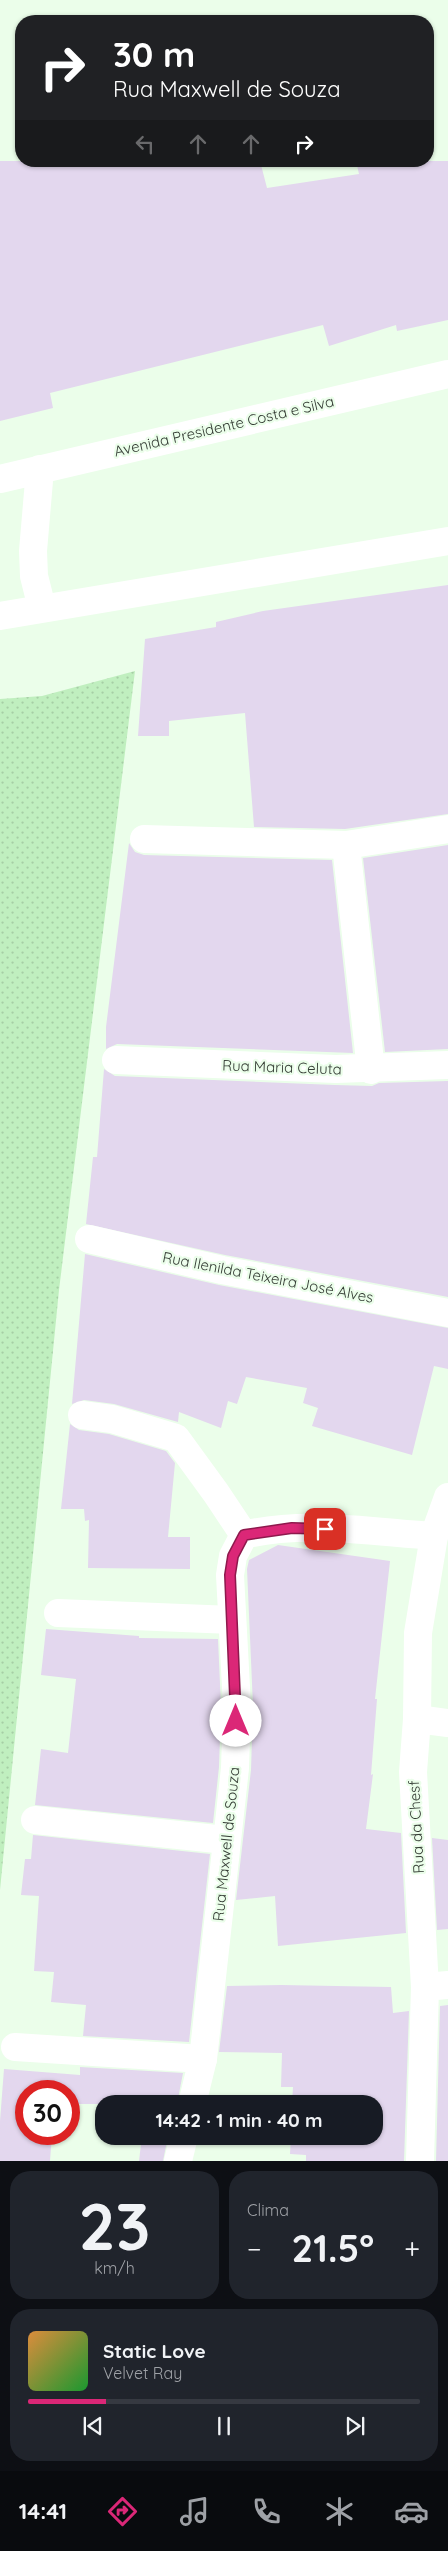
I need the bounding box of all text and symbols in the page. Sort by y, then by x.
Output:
text: 30 m [113,32,195,76]
icon: right [30,35,95,100]
text: Rua Maxwell de Souza [113,75,340,103]
icon: left [131,130,159,158]
icon: ahead [184,130,212,158]
icon: ahead [237,130,265,158]
icon: right [290,130,318,158]
street label: Avenida Presidente Costa e Silva [112,391,336,461]
street label: Rua Maria Celuta [222,1055,342,1079]
street label: Rua Ilenilda Teixeira José Alves [161,1247,375,1307]
pin [304,1508,346,1550]
icon: arrive [311,1515,339,1543]
position arrow [209,1694,261,1746]
street label: Rua Maxwell de Souza [208,1766,244,1922]
street label: Rua da Chesf [404,1779,428,1874]
speed limit sign: 30 [15,2080,80,2145]
text: 14:42 · 1 min · 40 m [155,2108,323,2132]
text: 23 [79,2185,150,2266]
text: Clima [247,2200,289,2220]
text: 21.5° [292,2224,374,2272]
text: − [247,2231,262,2266]
text: + [404,2231,420,2266]
text: km/h [94,2258,135,2278]
text: Static Love [103,2339,206,2363]
text: Velvet Ray [103,2363,182,2383]
icon: previous [79,2412,107,2440]
icon: pause [210,2412,238,2440]
icon: next [341,2412,369,2440]
icon: directions [105,2494,140,2529]
icon: music [177,2494,212,2529]
icon: phone [249,2494,284,2529]
icon: climate [322,2494,357,2529]
icon: car [394,2494,429,2529]
text: 14:41 [19,2497,67,2525]

